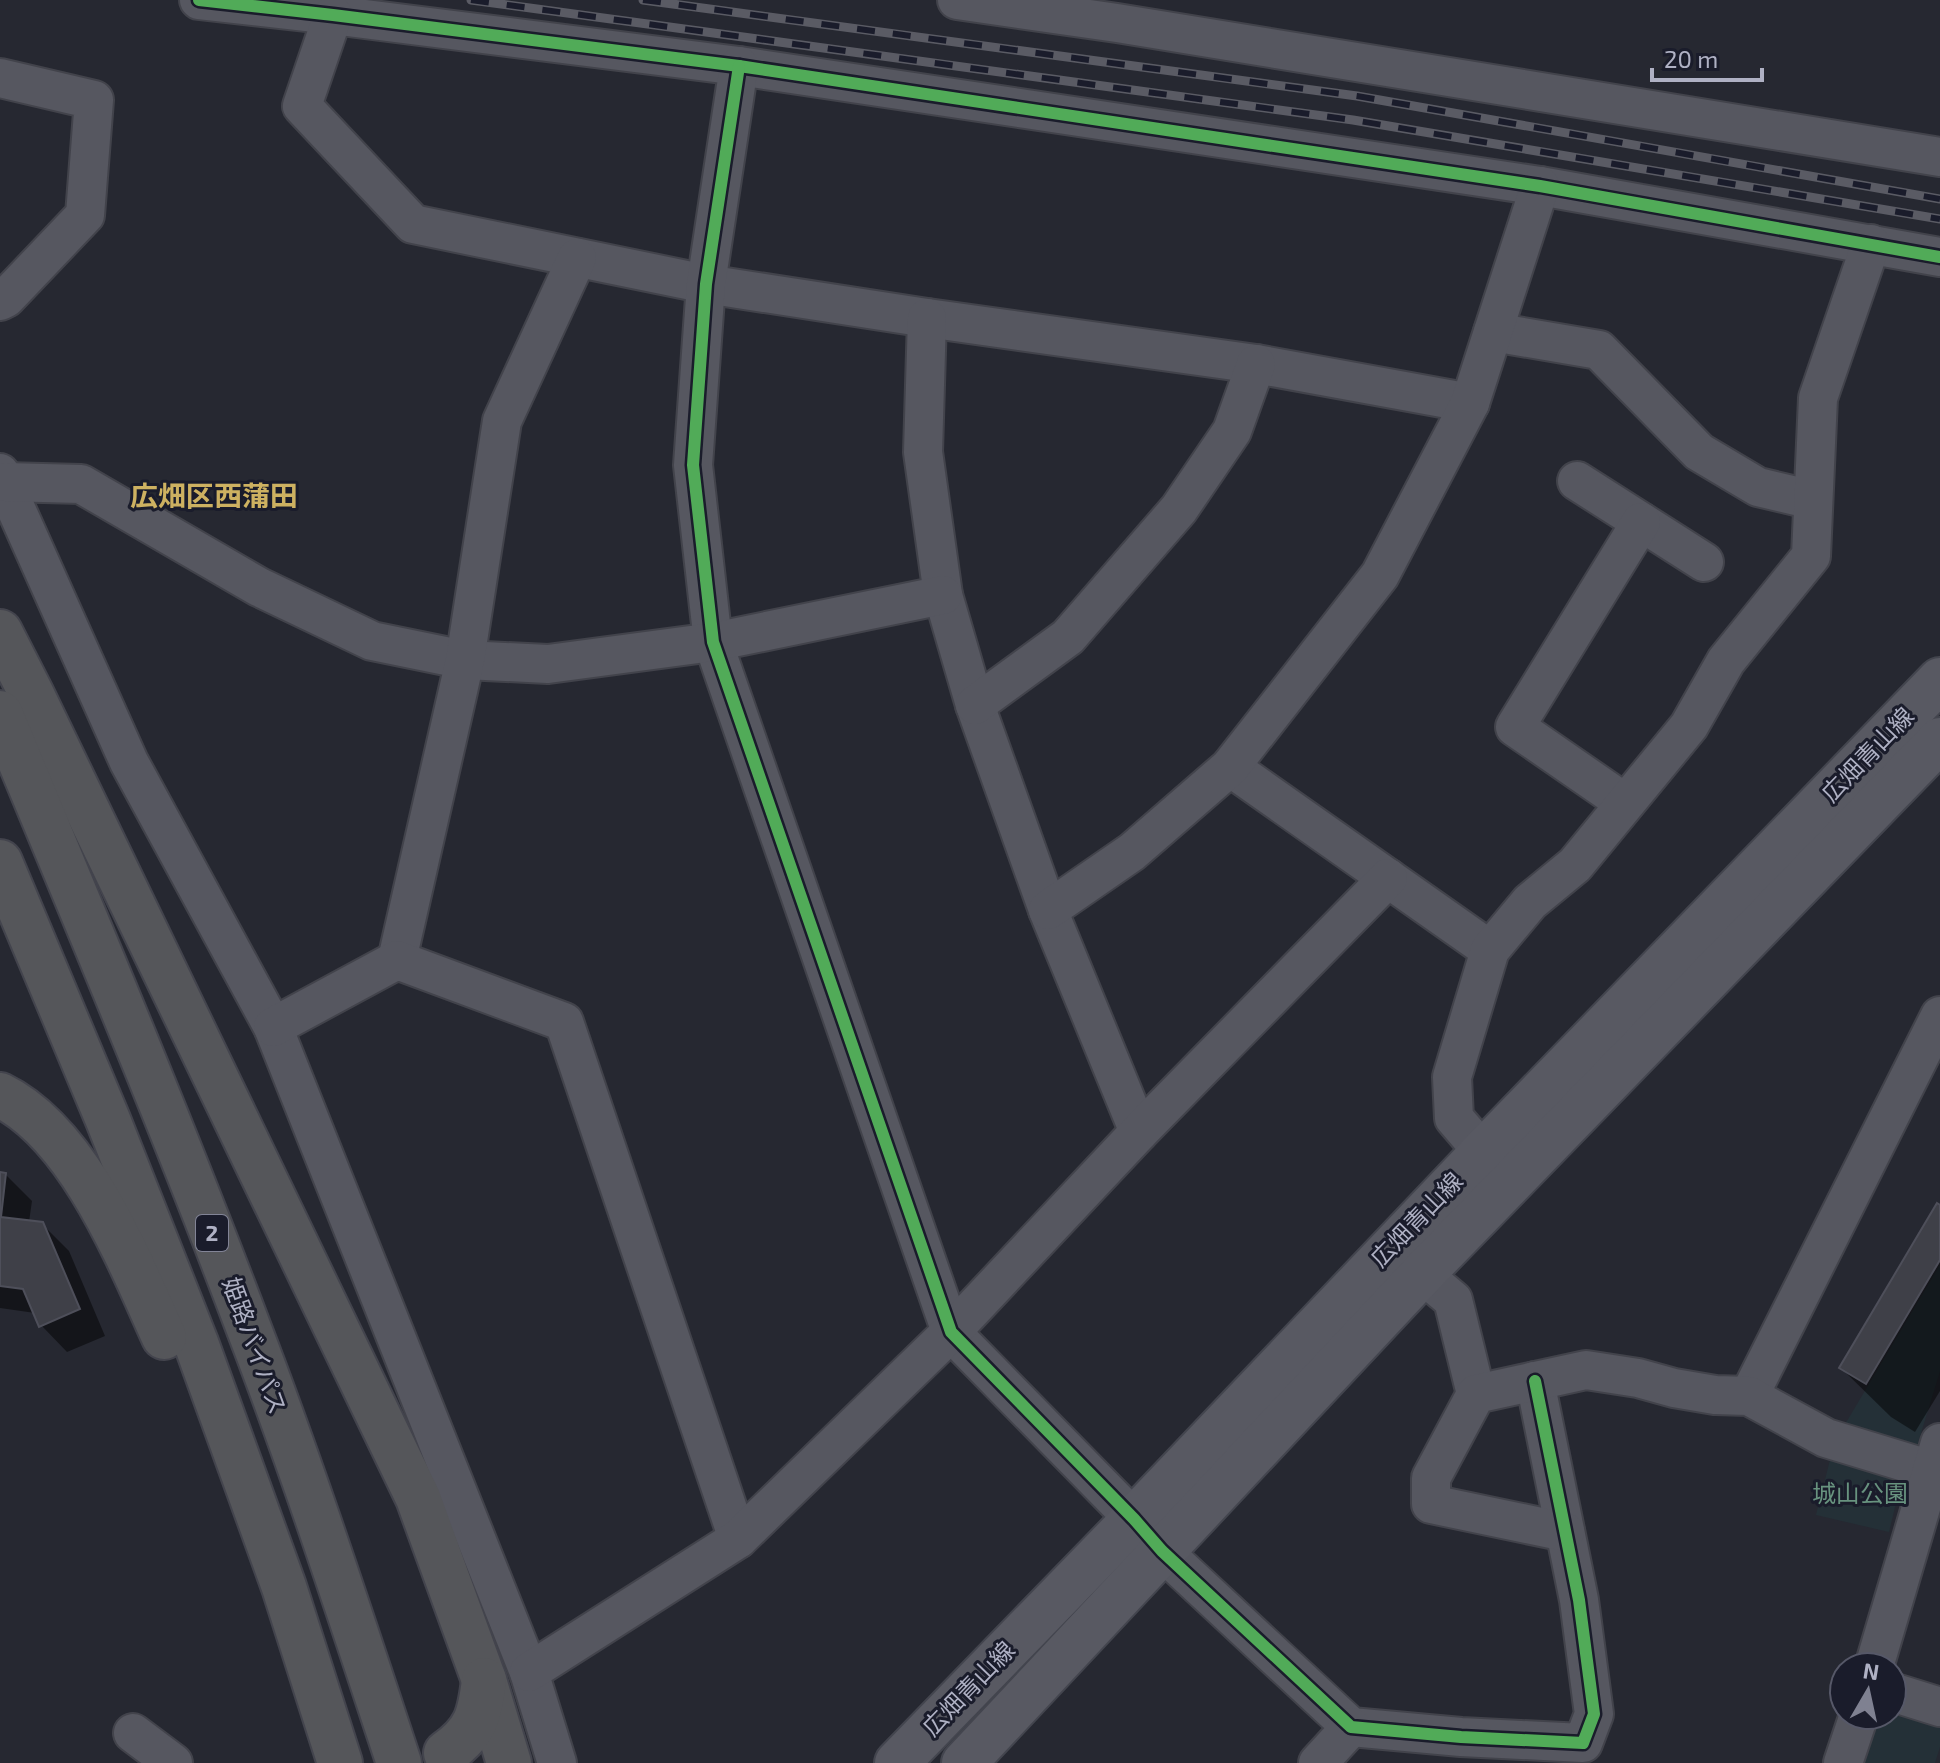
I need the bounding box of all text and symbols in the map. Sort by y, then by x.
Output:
scale bar [1652,32,1762,82]
text: 20 m [1664,44,1718,73]
district label: 広畑区西蒲田 [130,478,298,512]
street label: 広畑青山線 [1815,701,1919,807]
street label: 広畑青山線 [1364,1166,1468,1272]
road number: 2 [196,1215,228,1251]
street label: 姫路バイパス [217,1273,294,1418]
park label: 城山公園 [1812,1478,1908,1507]
street label: 広畑青山線 [916,1635,1020,1741]
north arrow [1828,1651,1908,1731]
text: N [1861,1656,1881,1684]

